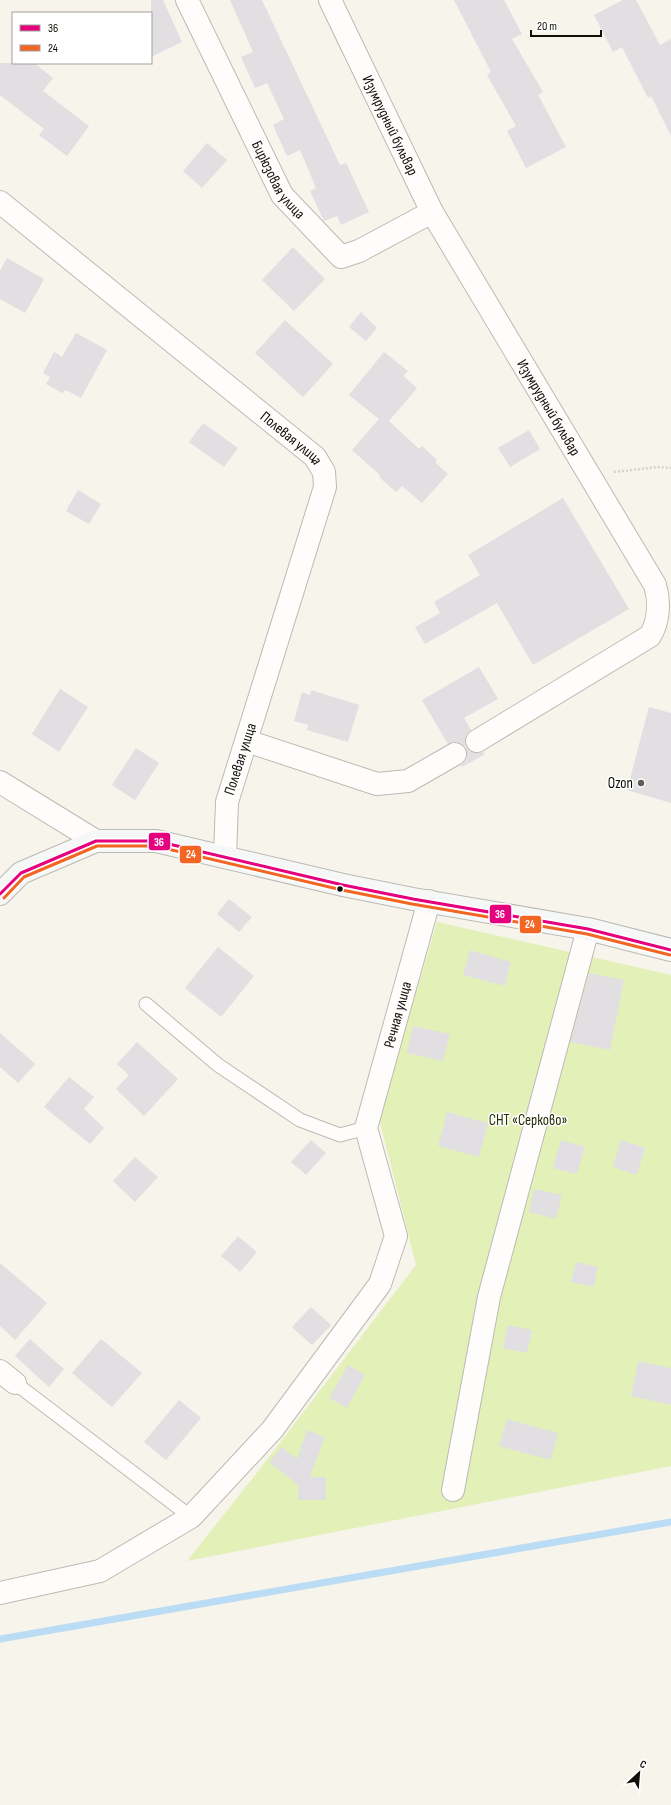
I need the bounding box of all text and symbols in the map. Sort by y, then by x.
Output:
legend [12,12,152,64]
scale bar [531,12,601,38]
text: 20 m [537,19,557,34]
text: 36 [48,21,58,36]
text: 24 [48,41,58,56]
street label: Изумрудный бульвар [358,72,422,179]
street label: Бирюзовая улица [247,138,309,223]
street label: Изумрудный бульвар [512,356,585,459]
street label: Полевая улица [256,407,326,468]
street label: Полевая улица [220,720,261,798]
place label: Ozon [608,774,633,793]
marker: Ozon [636,778,646,788]
line badge: 36 [148,832,171,851]
text: 36 [154,836,164,849]
line badge: 24 [179,845,202,864]
text: 24 [186,848,196,861]
unlabelled marker [335,884,345,894]
line badge: 36 [489,904,512,924]
text: 36 [495,908,505,921]
line badge: 24 [519,915,542,934]
text: 24 [525,918,535,931]
street label: Речная улица [380,979,416,1050]
park label: СНТ «Серково» [489,1111,567,1130]
north arrow [619,1753,659,1793]
text: С [638,1757,649,1772]

